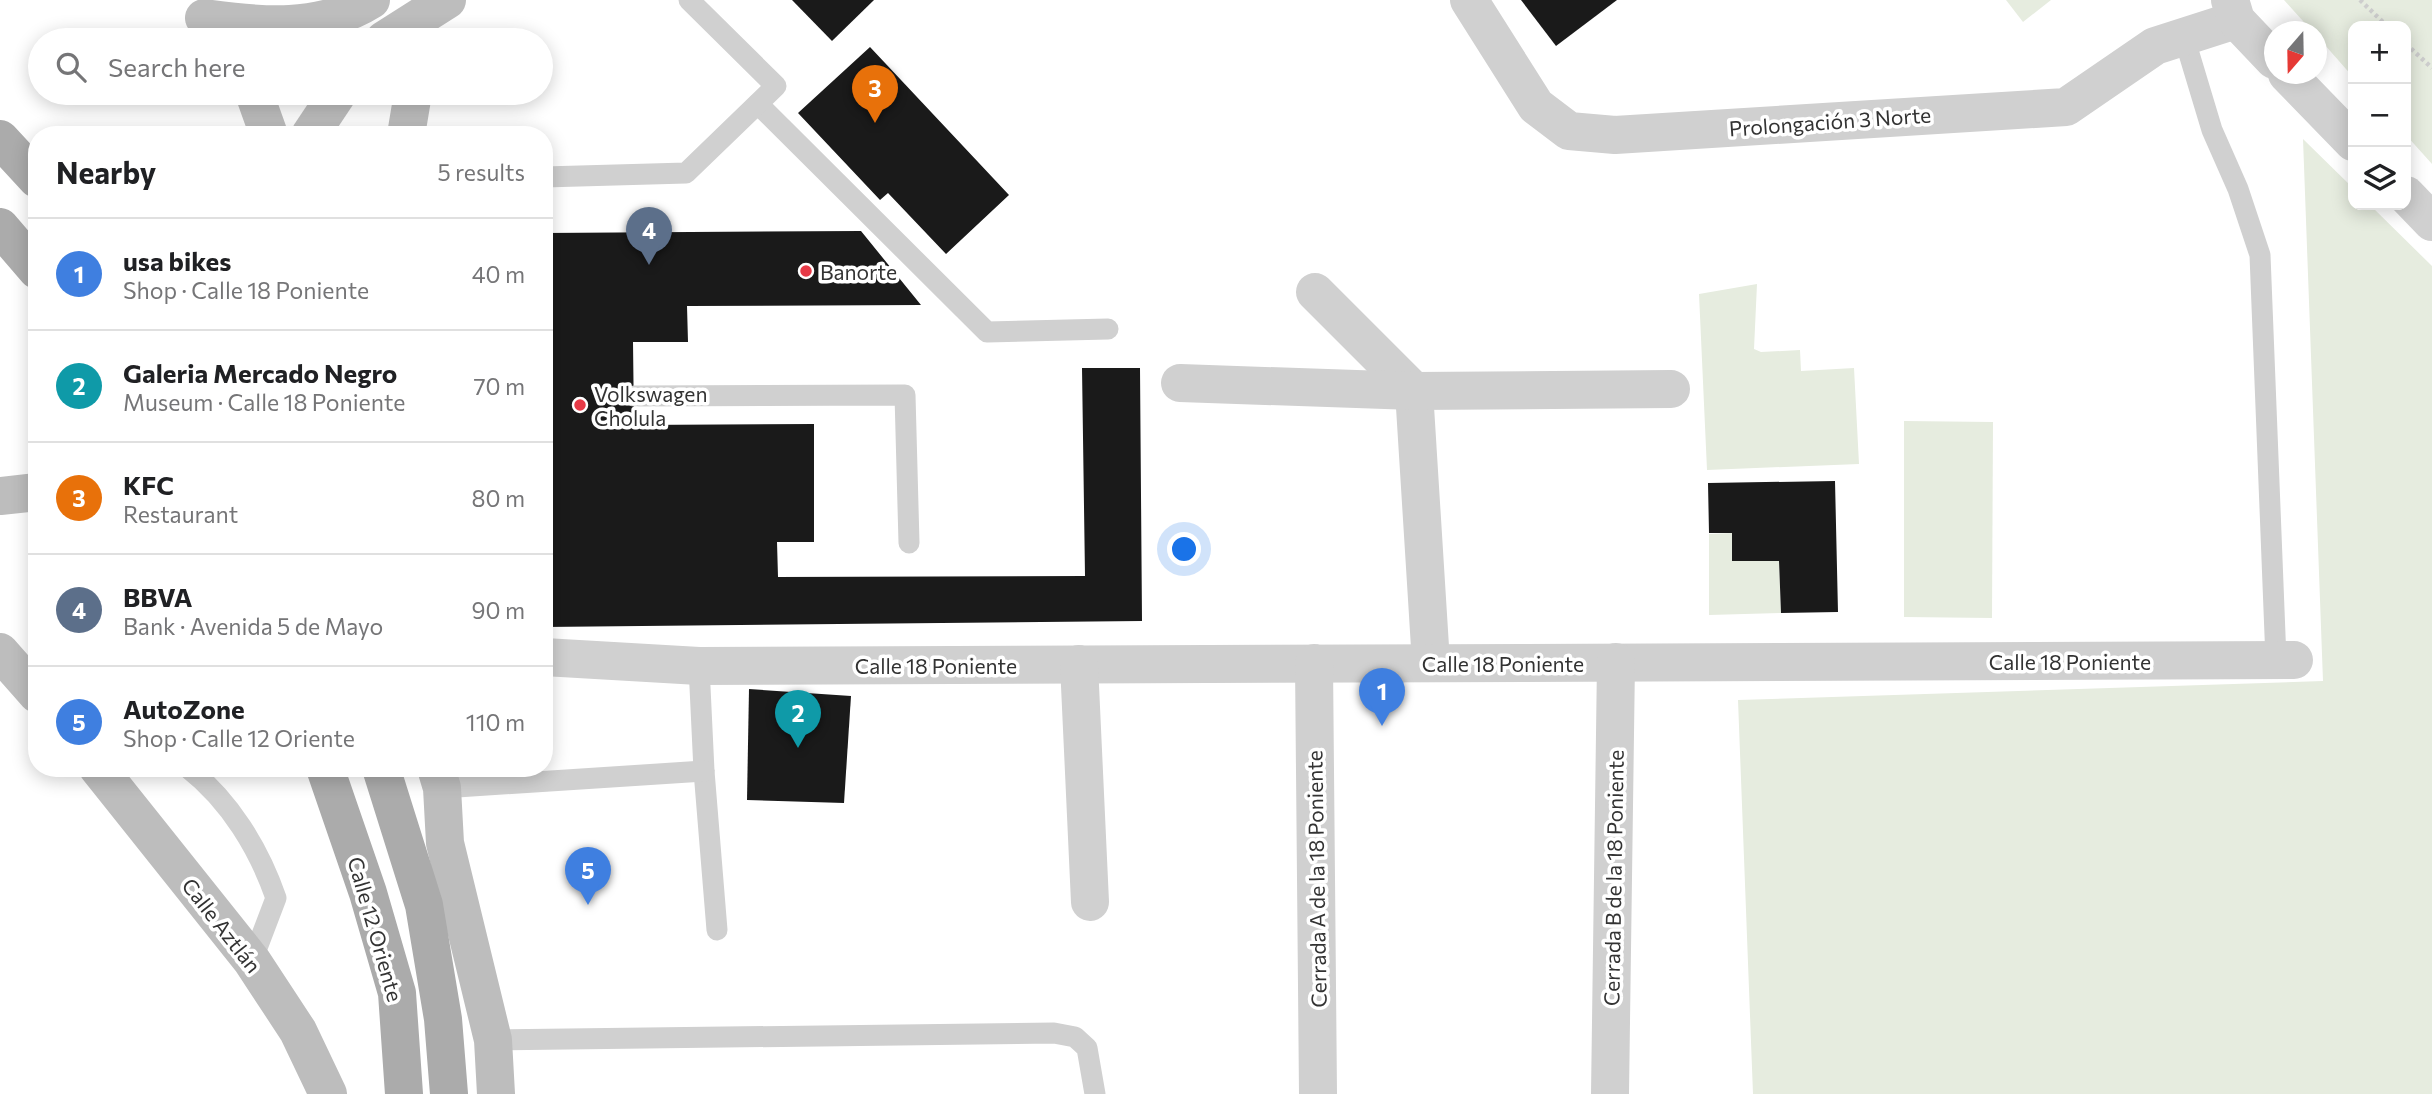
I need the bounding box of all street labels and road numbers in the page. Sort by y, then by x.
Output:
street label: Prolongación 3 Norte [1728,101,1932,141]
street label: Calle 18 Poniente [1989,649,2151,674]
street label: Calle 18 Poniente [1422,651,1584,676]
street label: Calle 18 Poniente [855,653,1017,678]
street label: Cerrada A de la 18 Poniente [1301,750,1331,1008]
street label: Cerrada B de la 18 Poniente [1598,750,1628,1006]
street label: Calle 12 Oriente [343,854,409,1004]
street label: Calle Aztlán [177,873,267,977]

